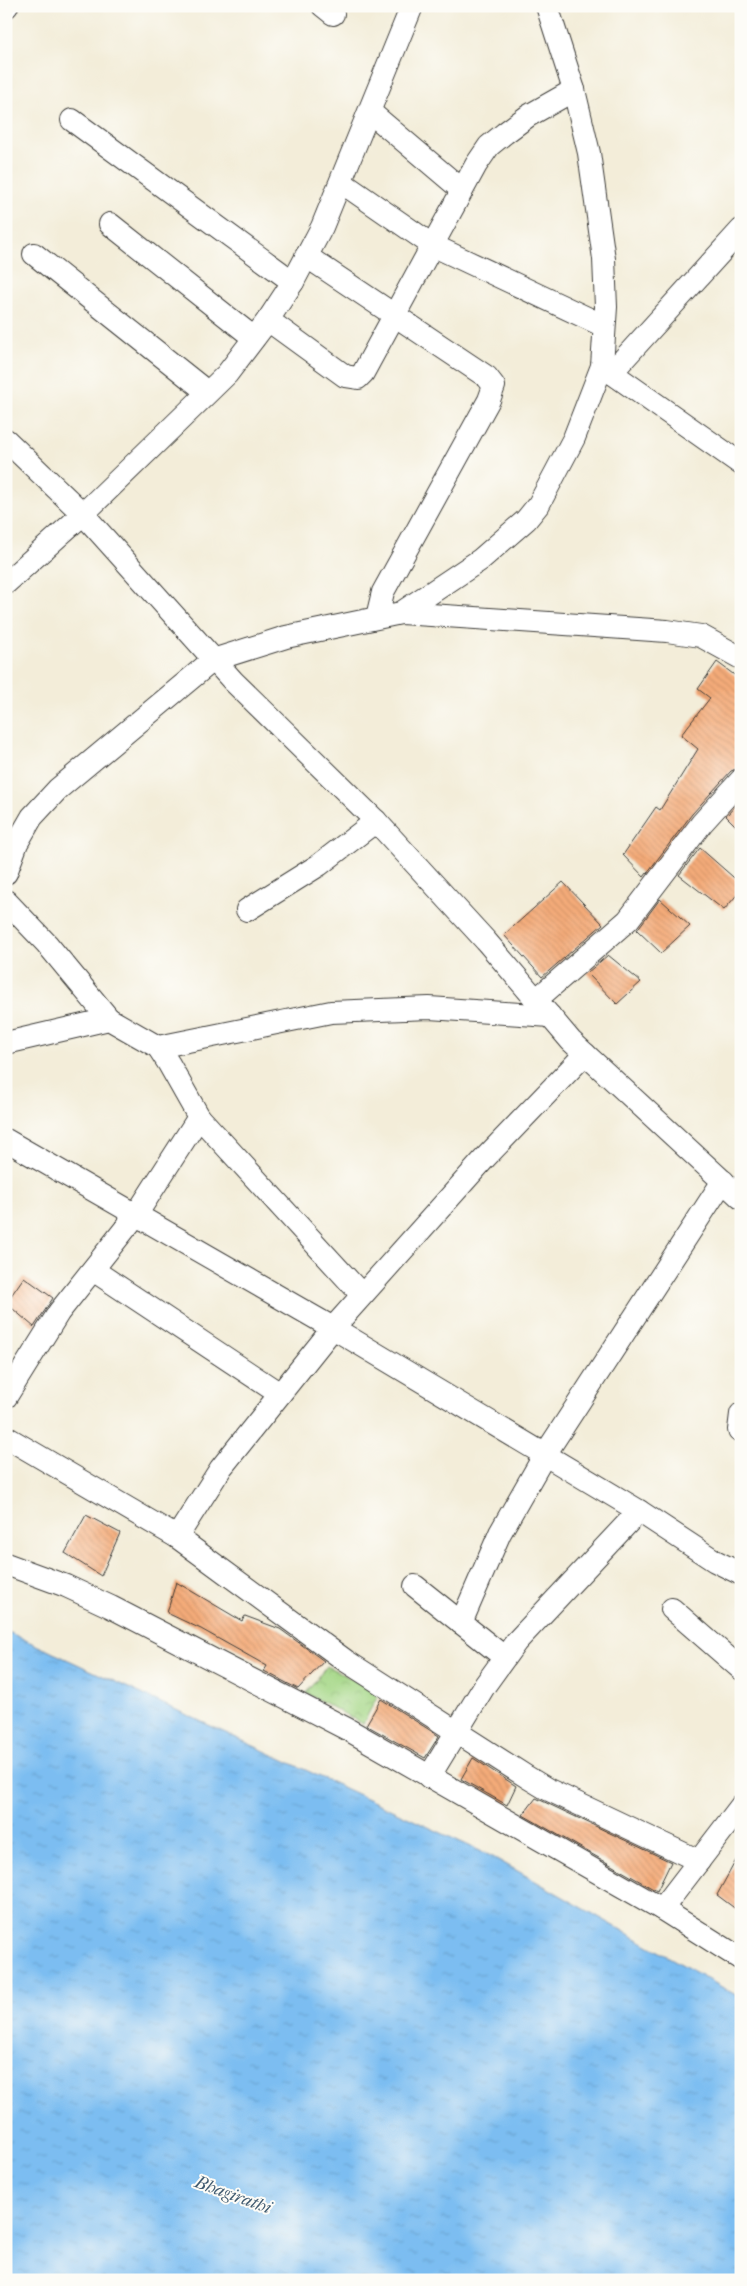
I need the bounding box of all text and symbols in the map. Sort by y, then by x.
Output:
water label: Bhagirathi [191,2171,276,2219]

